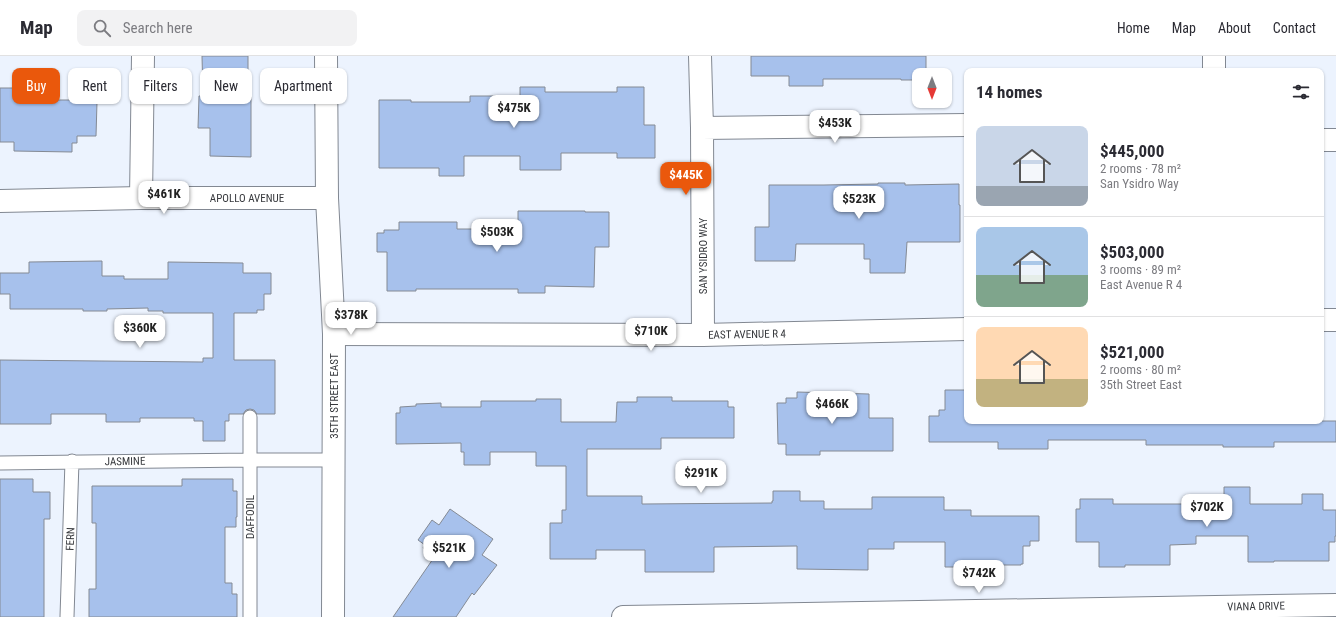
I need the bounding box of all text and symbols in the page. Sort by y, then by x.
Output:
search box [77,10,357,46]
text: Map [20,16,53,39]
icon: search [91,17,113,39]
text: Search here [123,19,193,37]
text: Home [1117,20,1150,36]
text: Map [1172,20,1196,36]
text: About [1218,20,1251,36]
text: Contact [1273,20,1316,36]
chip: Buy [12,68,60,104]
chip: Rent [68,68,121,104]
chip: Filters [129,68,192,104]
chip: New [200,68,252,104]
chip: Apartment [260,68,347,104]
north arrow [912,68,952,108]
map controls [912,68,952,108]
icon: filters [1290,81,1312,103]
text: 14 homes [976,82,1042,102]
pin: $475K [486,95,542,129]
text: $475K [497,100,531,115]
pin: $453K [807,110,863,144]
text: $453K [818,115,852,130]
text: $445,000 [1100,141,1164,161]
icon: home [1008,142,1056,190]
text: 2 rooms · 78 m² [1100,161,1181,176]
pin: $445K [658,162,714,196]
text: $445K [669,167,703,182]
text: San Ysidro Way [1100,176,1179,191]
pin: $461K [136,181,192,215]
text: $461K [147,186,181,201]
pin: $523K [831,186,887,220]
text: $523K [842,191,876,206]
street label: APOLLO AVENUE [210,192,285,205]
street label: SAN YSIDRO WAY [697,218,710,294]
pin: $503K [469,219,525,253]
text: $503K [480,224,514,239]
text: $503,000 [1100,242,1164,262]
icon: home [1008,243,1056,291]
text: 3 rooms · 89 m² [1100,262,1181,277]
text: East Avenue R 4 [1100,277,1182,292]
pin: $378K [323,302,379,336]
text: $378K [334,307,368,322]
pin: $360K [112,315,168,349]
pin: $710K [623,318,679,352]
text: $360K [123,320,157,335]
text: $710K [634,323,668,338]
street label: EAST AVENUE R 4 [708,327,787,342]
text: $521,000 [1100,342,1164,362]
icon: home [1008,343,1056,391]
street label: 35TH STREET EAST [328,353,341,439]
text: 2 rooms · 80 m² [1100,362,1181,377]
text: 35th Street East [1100,377,1182,392]
pin: $466K [804,391,860,425]
text: $466K [815,396,849,411]
street label: JASMINE [105,455,146,468]
pin: $291K [673,460,729,494]
text: $291K [684,465,718,480]
pin: $702K [1179,494,1235,528]
street label: DAFFODIL [244,495,257,539]
text: $702K [1190,499,1224,514]
street label: FERN [64,527,77,551]
pin: $521K [421,535,477,569]
text: $521K [432,540,466,555]
pin: $742K [951,560,1007,594]
text: $742K [962,565,996,580]
street label: VIANA DRIVE [1227,599,1285,614]

